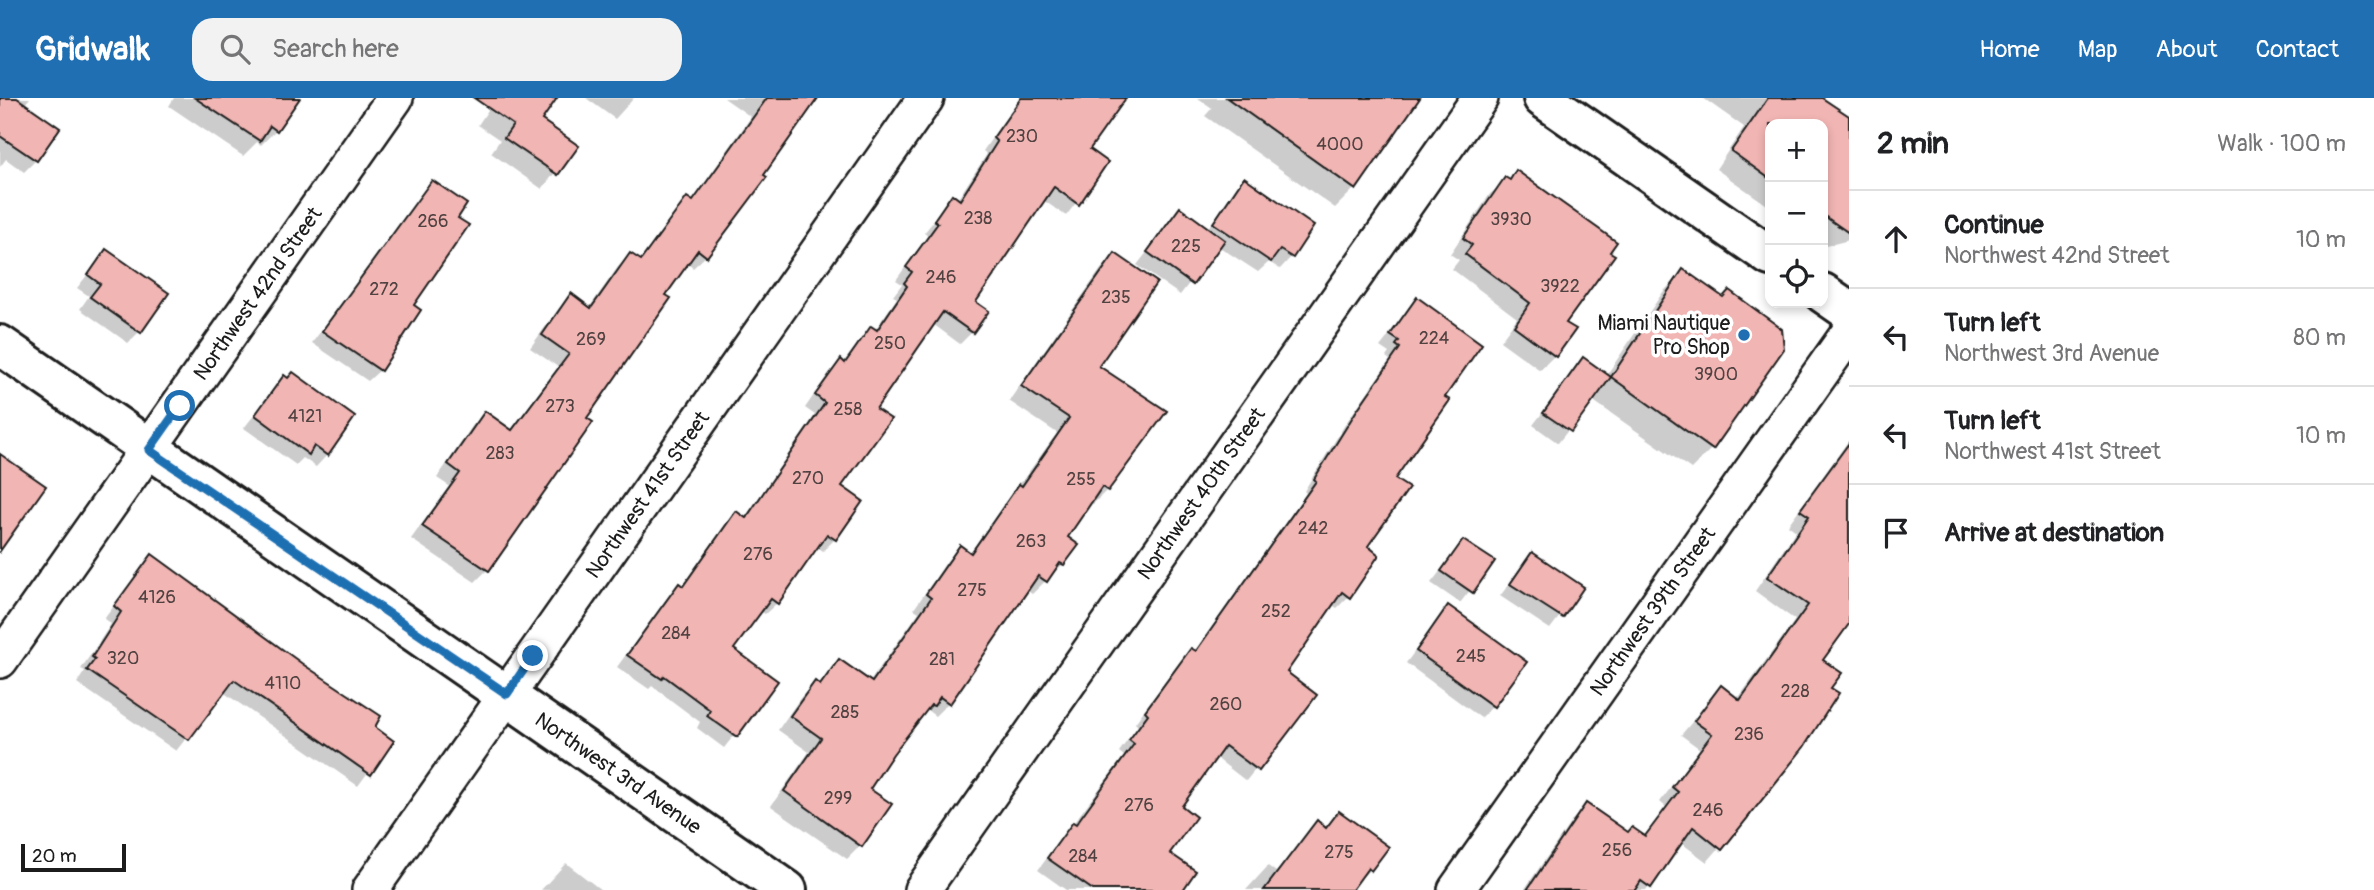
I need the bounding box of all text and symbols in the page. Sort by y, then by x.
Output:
search box [192,18,682,81]
text: Gridwalk [35,29,150,70]
icon: search [216,30,254,68]
text: Search here [272,33,399,65]
text: Home [1979,35,2040,64]
text: Map [2078,35,2118,64]
text: About [2156,35,2218,64]
text: Contact [2256,35,2339,64]
map controls [1765,119,1828,308]
button: + [1765,119,1828,182]
house number: 230 [1006,125,1038,148]
text: 2 min [1877,125,1949,162]
text: Walk · 100 m [2217,129,2346,158]
house number: 4000 [1316,133,1364,156]
button: − [1765,182,1828,245]
street label: Northwest 42nd Street [187,201,328,385]
house number: 238 [964,207,992,230]
house number: 3930 [1490,208,1532,231]
text: Continue [1944,209,2044,241]
house number: 266 [417,210,449,233]
icon: ahead [1877,220,1915,258]
text: 10 m [2296,225,2346,254]
house number: 225 [1171,235,1201,258]
text: Northwest 42nd Street [1944,241,2169,270]
button: locate [1765,245,1828,308]
house number: 246 [926,266,956,289]
house number: 3922 [1540,275,1580,298]
house number: 272 [369,278,399,301]
house number: 235 [1101,286,1131,309]
text: Turn left [1944,307,2040,339]
place label: Miami Nautique Pro Shop [1597,310,1731,361]
icon: left [1877,318,1915,356]
text: 80 m [2293,323,2346,352]
house number: 224 [1419,327,1450,350]
marker: Miami Nautique Pro Shop [1736,327,1752,343]
house number: 269 [576,328,606,351]
house number: 250 [874,332,906,355]
text: Northwest 3rd Avenue [1944,339,2159,368]
house number: 3900 [1694,363,1738,386]
route start [164,390,195,421]
house number: 273 [545,395,575,418]
house number: 258 [834,398,862,421]
street label: Northwest 40th Street [1131,402,1272,585]
house number: 4121 [288,405,322,428]
street label: Northwest 41st Street [580,405,716,584]
text: Turn left [1944,405,2040,437]
icon: left [1877,416,1915,454]
text: 10 m [2296,421,2346,450]
text: Northwest 41st Street [1944,437,2161,466]
house number: 283 [485,442,515,465]
house number: 270 [792,467,824,490]
house number: 255 [1066,468,1096,491]
icon: arrive [1877,514,1915,552]
house number: 242 [1298,517,1328,540]
text: Arrive at destination [1944,517,2164,549]
street label: Northwest 39th Street [1584,521,1722,701]
house number: 263 [1016,530,1046,553]
house number: 276 [743,543,773,566]
house number: 275 [957,579,987,602]
house number: 4126 [138,586,176,609]
house number: 252 [1261,600,1291,623]
house number: 284 [661,622,691,645]
route end [517,640,548,671]
house number: 245 [1456,645,1486,668]
house number: 320 [107,647,139,670]
house number: 281 [929,648,955,671]
house number: 4110 [265,672,301,695]
house number: 228 [1780,680,1810,703]
house number: 260 [1210,693,1242,716]
house number: 285 [831,701,859,724]
street label: Northwest 3rd Avenue [530,706,707,841]
house number: 236 [1734,723,1764,746]
house number: 299 [824,787,852,810]
house number: 276 [1124,794,1154,817]
house number: 246 [1693,799,1723,822]
house number: 256 [1602,839,1632,862]
scale bar [21,841,126,873]
house number: 275 [1324,841,1354,864]
text: 20 m [32,844,77,868]
house number: 284 [1068,845,1098,868]

